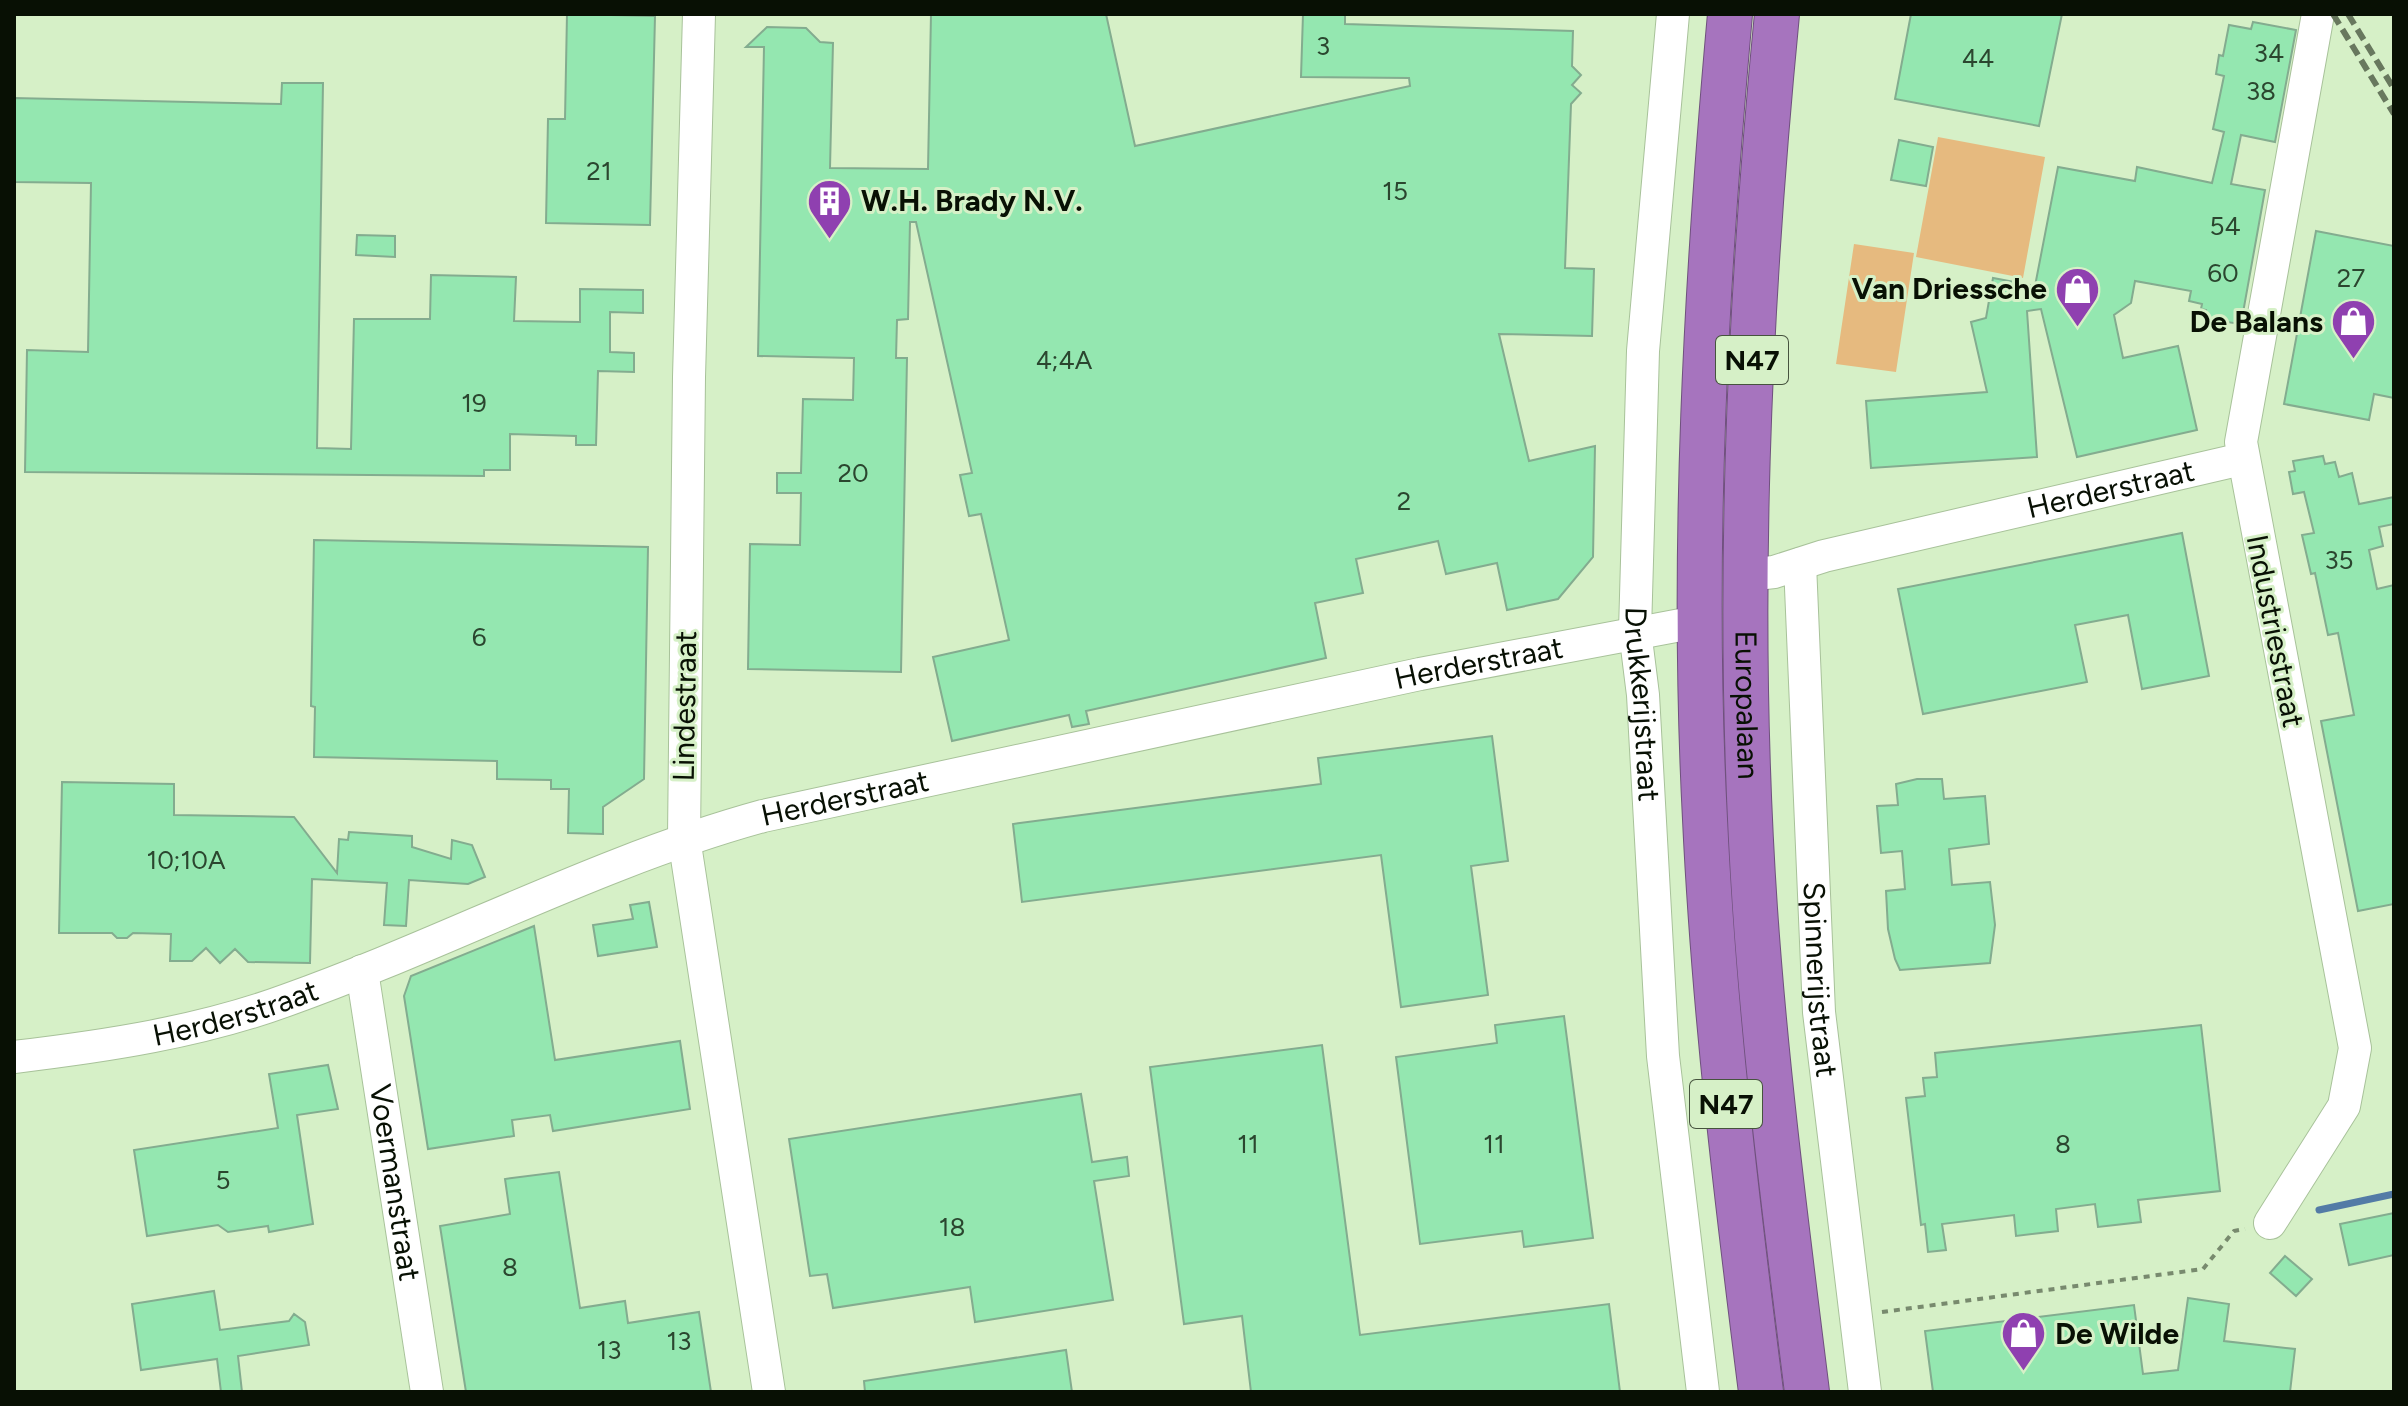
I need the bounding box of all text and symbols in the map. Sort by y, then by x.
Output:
house number: 3 [1316,30,1330,62]
house number: 34 [2254,37,2284,69]
house number: 44 [1962,42,1994,74]
house number: 38 [2246,75,2276,107]
house number: 21 [586,155,612,187]
house number: 15 [1382,175,1408,207]
building icon: W.H. Brady N.V. [806,177,854,240]
place label: W.H. Brady N.V. [861,182,1083,219]
house number: 54 [2209,210,2241,242]
house number: 60 [2207,257,2239,289]
house number: 27 [2337,262,2365,294]
shop icon: Van Driessche [2054,265,2102,328]
place label: Van Driessche [1851,270,2047,307]
shop icon: De Balans [2330,298,2378,361]
place label: De Balans [2190,303,2323,340]
road number: N47 [1716,336,1788,384]
house number: 4;4A [1036,344,1093,376]
house number: 19 [461,387,487,419]
street label: Herderstraat [2023,452,2198,526]
house number: 20 [837,457,869,489]
house number: 2 [1397,485,1411,517]
street label: Industriestraat [2239,531,2312,730]
house number: 35 [2324,544,2354,576]
street label: Drukkerijstraat [1617,606,1668,803]
house number: 6 [472,621,486,653]
street label: Herderstraat [1391,629,1566,697]
street label: Lindestraat [665,630,704,782]
street label: Europalaan [1727,630,1767,780]
street label: Herderstraat [758,762,932,834]
house number: 10;10A [146,844,226,876]
street label: Spinnerijstraat [1795,881,1846,1079]
street label: Herderstraat [149,971,323,1054]
road number: N47 [1690,1080,1762,1128]
street label: Voermanstraat [362,1081,429,1283]
house number: 11 [1237,1128,1259,1160]
house number: 11 [1483,1128,1505,1160]
house number: 8 [2055,1128,2071,1160]
house number: 5 [216,1164,230,1196]
house number: 18 [939,1211,965,1243]
house number: 8 [502,1251,518,1283]
shop icon: De Wilde [2000,1310,2048,1373]
place label: De Wilde [2055,1315,2179,1352]
house number: 13 [667,1325,691,1357]
house number: 13 [597,1334,621,1366]

